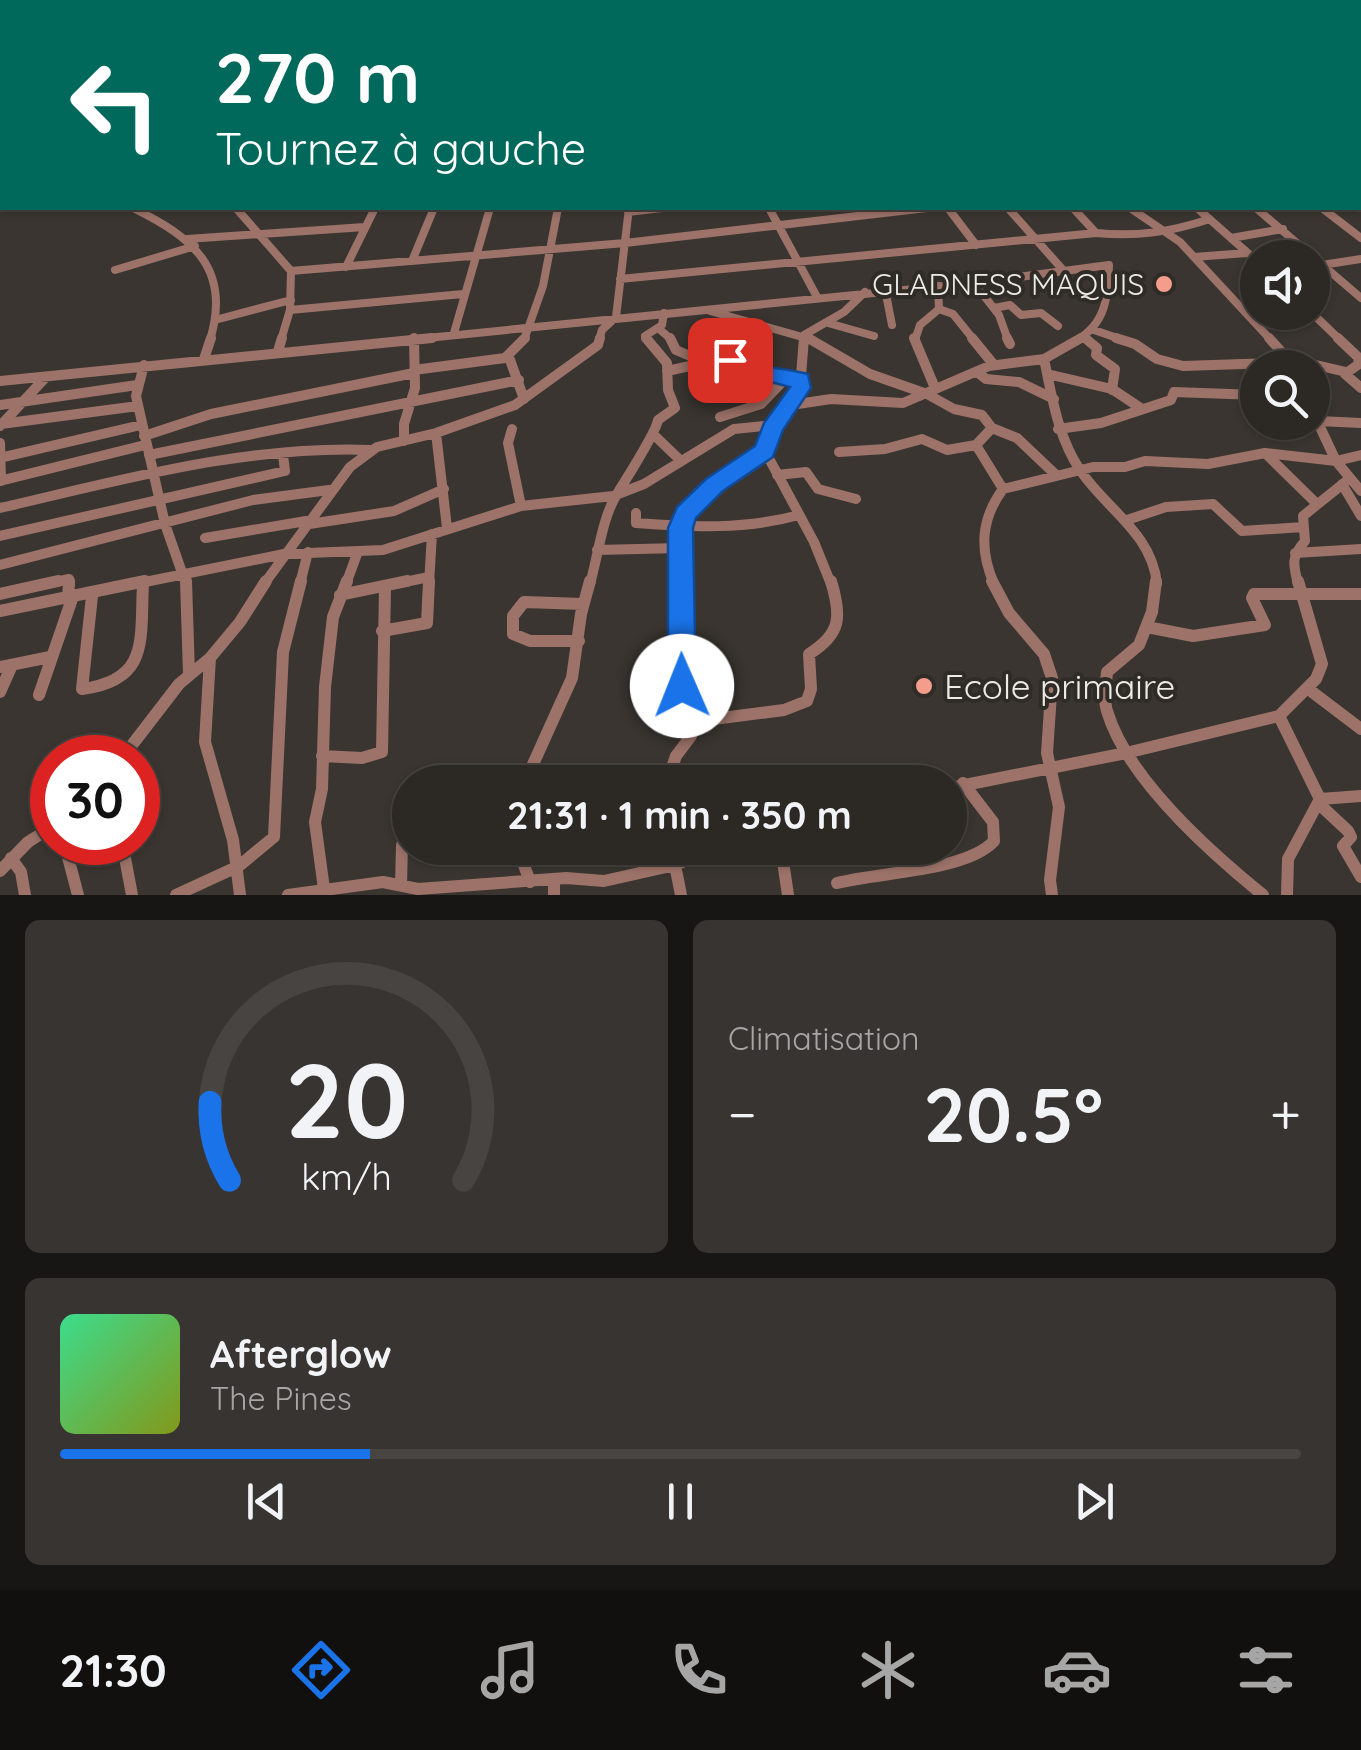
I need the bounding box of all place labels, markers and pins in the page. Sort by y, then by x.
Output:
place label: GLADNESS MAQUIS [872,265,1144,303]
marker: GLADNESS MAQUIS [1153,273,1175,295]
pin [688,318,773,403]
place label: Ecole primaire [944,664,1175,708]
marker: Ecole primaire [913,675,935,697]

